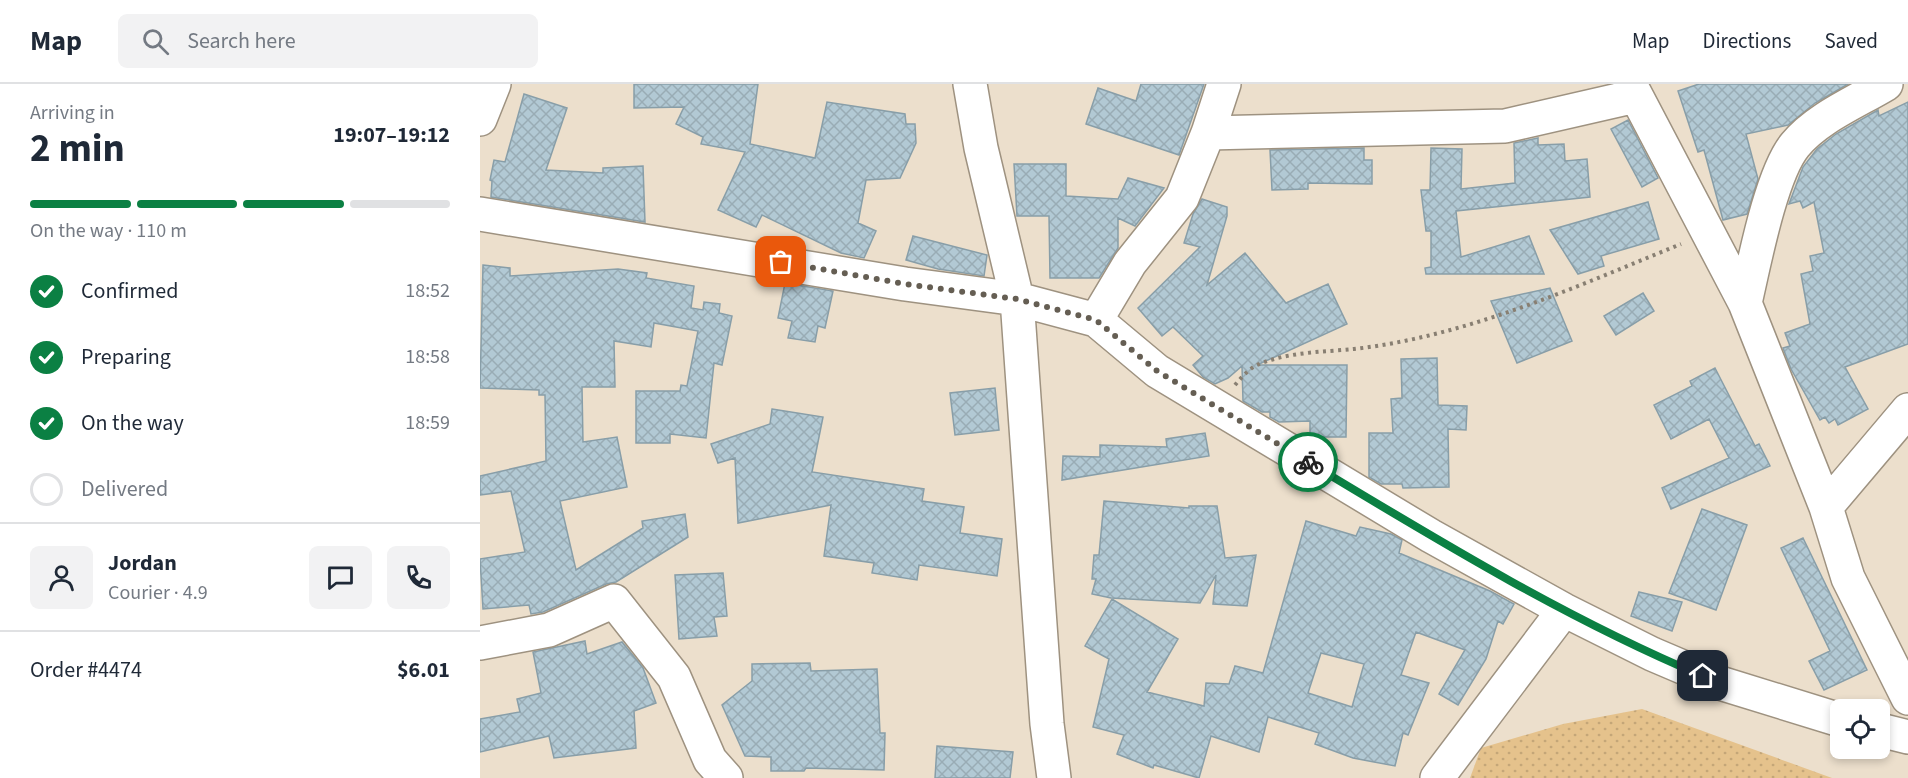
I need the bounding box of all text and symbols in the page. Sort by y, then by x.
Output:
search box [118,14,538,68]
text: Map [30,21,82,61]
icon: search [139,25,172,58]
text: Search here [187,25,296,57]
text: Map [1632,26,1670,56]
text: Directions [1703,26,1791,56]
text: Saved [1824,26,1878,56]
text: Arriving in [30,99,115,127]
text: 19:07–19:12 [333,119,450,151]
text: 2 min [30,121,125,177]
text: On the way · 110 m [30,217,187,245]
pin [755,236,806,287]
icon: bag [764,245,797,278]
icon: check [30,275,63,308]
text: Confirmed [81,275,178,307]
text: 18:52 [405,277,450,305]
icon: check [30,341,63,374]
text: Preparing [81,341,171,373]
text: 18:58 [405,343,450,371]
icon: check [30,407,63,440]
text: On the way [81,407,184,439]
text: 18:59 [405,409,450,437]
courier [1278,432,1338,492]
icon: bike [1292,446,1325,479]
text: Delivered [81,473,168,505]
button: person [30,546,93,609]
button: chat [309,546,372,609]
button: phone [387,546,450,609]
text: Jordan [108,547,177,579]
text: Courier · 4.9 [108,579,208,607]
pin [1677,650,1728,701]
text: Order #4474 [30,654,142,686]
text: $6.01 [397,654,450,686]
icon: home [1686,659,1719,692]
map controls [1830,699,1890,759]
button: locate [1830,699,1890,759]

